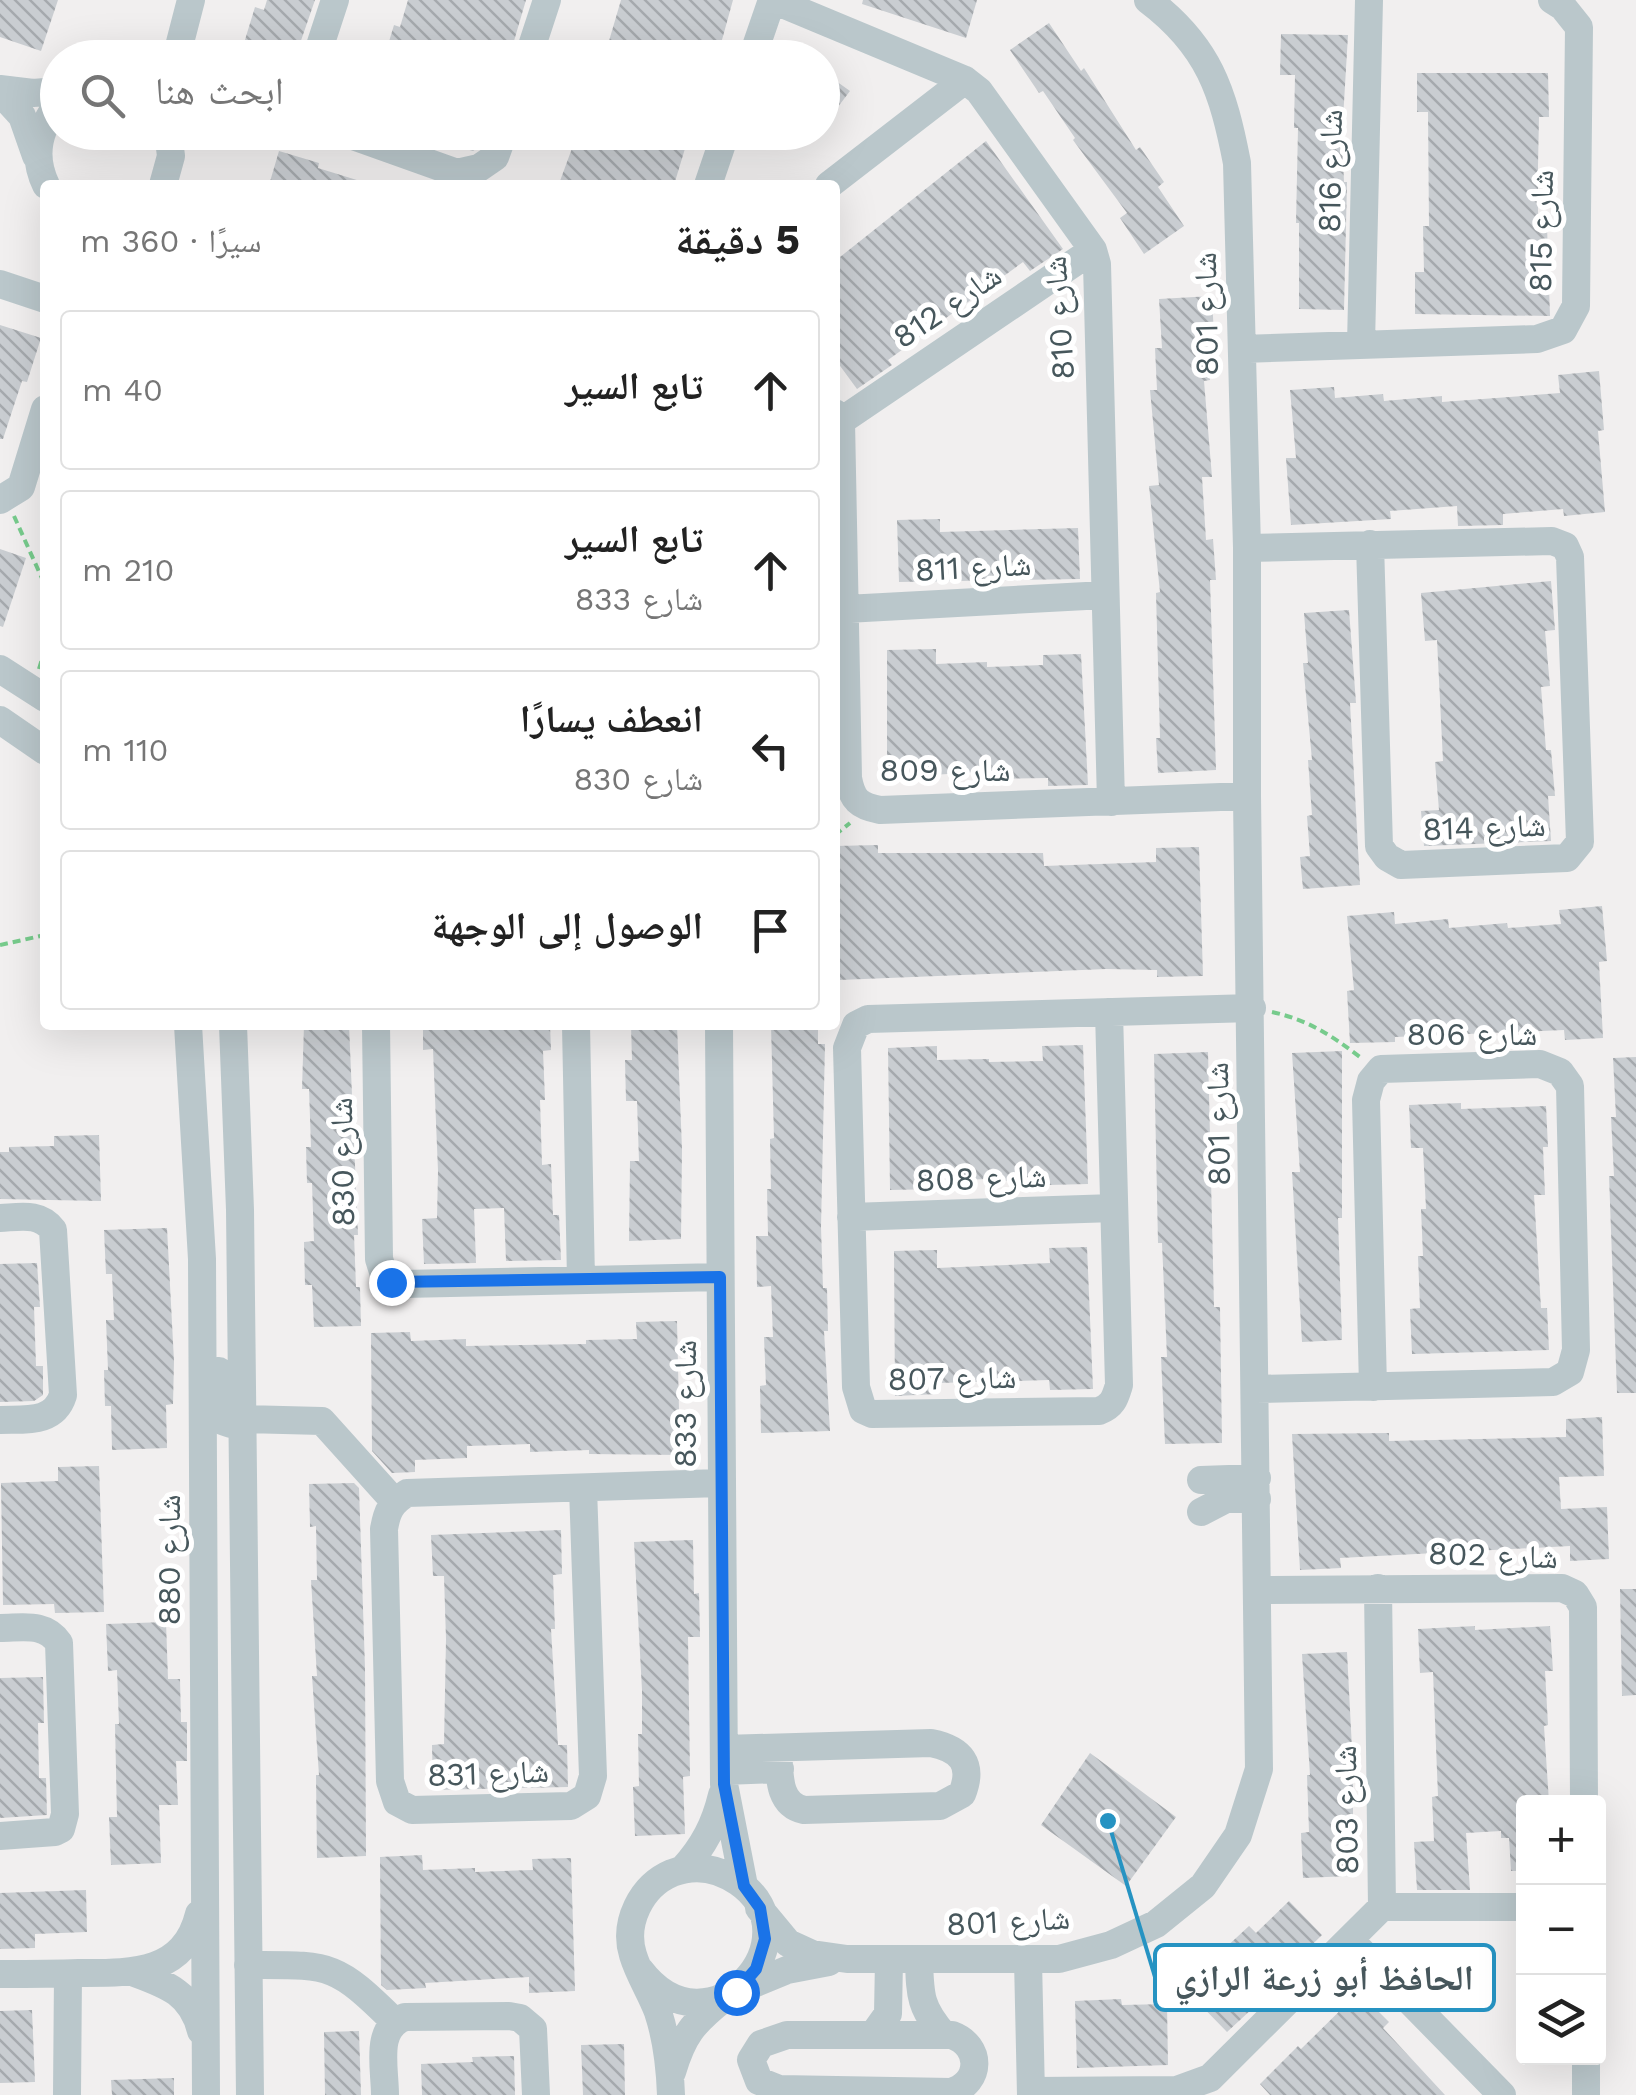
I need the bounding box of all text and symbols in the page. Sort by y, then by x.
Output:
search box [40,40,840,150]
icon: search [75,68,130,123]
text: ابحث هنا [155,69,284,113]
street label: شارع 816 [1310,109,1351,233]
street label: شارع 815 [1521,169,1562,293]
text: 5 دقيقة [675,215,800,264]
text: سيرًا · 360 m [80,222,262,260]
street label: شارع 801 [1186,252,1227,376]
street label: شارع 810 [1036,255,1083,381]
street label: شارع 812 [886,256,1009,357]
icon: ahead [743,363,798,418]
text: تابع السير [565,364,703,408]
text: 40 m [82,371,163,409]
text: تابع السير [565,517,703,561]
icon: ahead [743,543,798,598]
street label: شارع 811 [914,545,1032,590]
text: 210 m [82,551,174,589]
text: شارع 833 [575,580,703,618]
text: انعطف يسارًا [520,697,703,741]
icon: left [743,723,798,778]
text: 110 m [82,731,168,769]
street label: شارع 809 [879,751,1011,790]
text: شارع 830 [574,760,703,798]
street label: شارع 814 [1422,806,1546,849]
icon: arrive [743,903,798,958]
text: الوصول إلى الوجهة [431,904,703,948]
street label: شارع 806 [1407,1015,1537,1054]
street label: شارع 801 [1198,1062,1239,1186]
street label: شارع 830 [322,1097,363,1227]
street label: شارع 808 [915,1157,1047,1200]
route end [369,1260,415,1306]
street label: شارع 833 [666,1340,705,1468]
street label: شارع 807 [887,1358,1017,1399]
street label: شارع 880 [150,1494,189,1626]
street label: شارع 802 [1427,1534,1559,1577]
street label: شارع 803 [1326,1745,1367,1875]
street label: شارع 831 [426,1752,550,1795]
map controls [1516,1795,1606,2065]
button: + [1516,1795,1606,1885]
button: − [1516,1885,1606,1975]
street label: شارع 801 [945,1899,1071,1944]
callout: الحافظ أبو زرعة الرازي [1155,1945,1494,2010]
text: الحافظ أبو زرعة الرازي [1174,1956,1474,2006]
route start [714,1970,760,2016]
button: layers [1516,1975,1606,2065]

